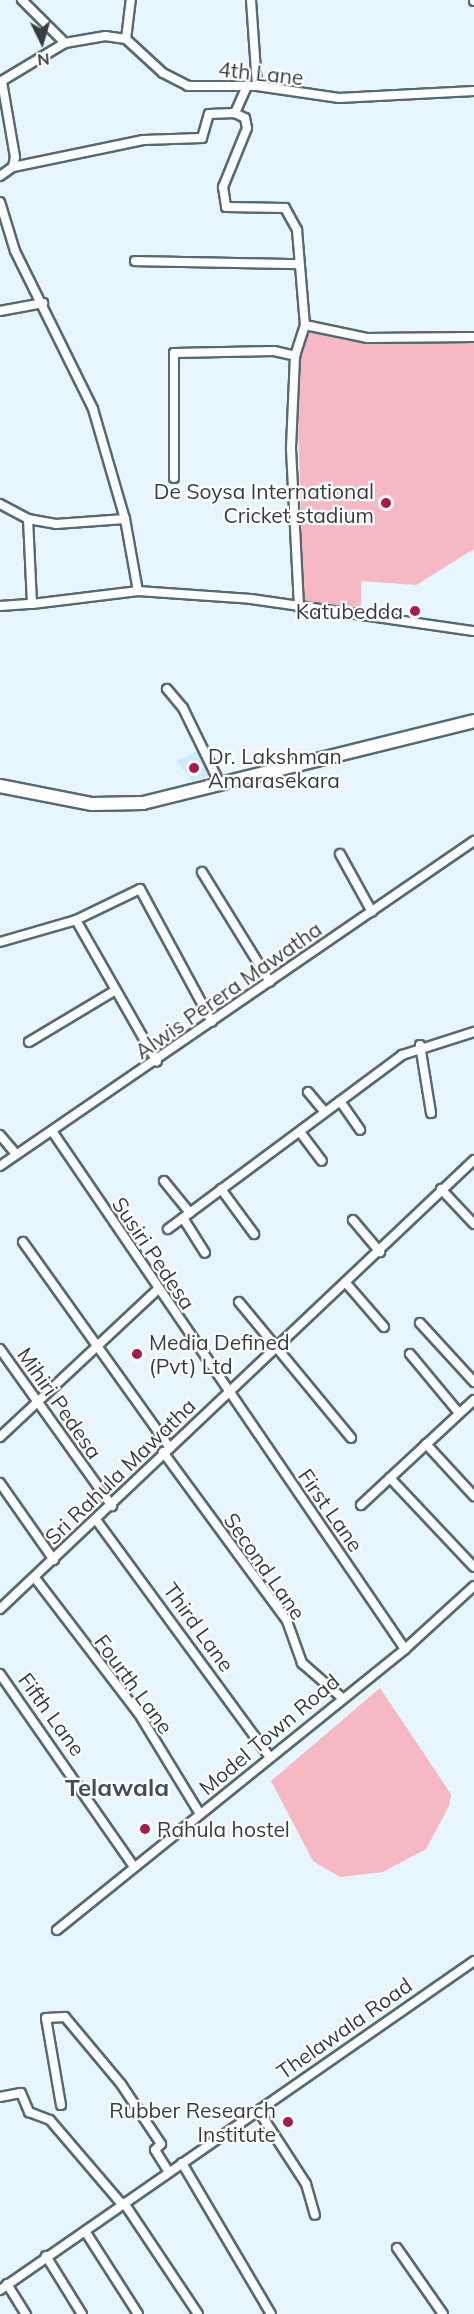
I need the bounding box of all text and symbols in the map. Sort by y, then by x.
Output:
north arrow [12,12,72,72]
text: N [37,49,50,70]
street label: 4th Lane [217,56,305,90]
place label: De Soysa International Cricket stadium [154,478,374,528]
marker: De Soysa International Cricket stadium [379,496,393,510]
place label: Katubedda [296,598,403,624]
marker: Katubedda [408,604,422,618]
place label: Dr. Lakshman Amarasekara [208,743,342,793]
marker: Dr. Lakshman Amarasekara [185,759,203,777]
street label: Alwis Perera Mawatha [130,916,326,1064]
street label: Susiri Pedesa [107,1192,201,1314]
place label: Media Defined (Pvt) Ltd [149,1329,290,1379]
street label: Mihiri Pedesa [12,1342,108,1464]
marker: Media Defined (Pvt) Ltd [130,1347,144,1361]
street label: Sri Rahula Mawatha [40,1393,200,1549]
street label: First Lane [293,1464,369,1556]
street label: Second Lane [219,1508,311,1624]
street label: Third Lane [158,1578,240,1676]
street label: Fourth Lane [90,1629,178,1739]
street label: Fifth Lane [14,1668,90,1760]
street label: Model Town Road [194,1668,344,1800]
district label: Telawala [65,1774,169,1802]
place label: Rahula hostel [157,1816,290,1842]
marker: Rahula hostel [138,1822,152,1836]
street label: Thelawala Road [272,1972,416,2084]
place label: Rubber Research Institute [109,2097,276,2147]
marker: Rubber Research Institute [281,2115,295,2129]

